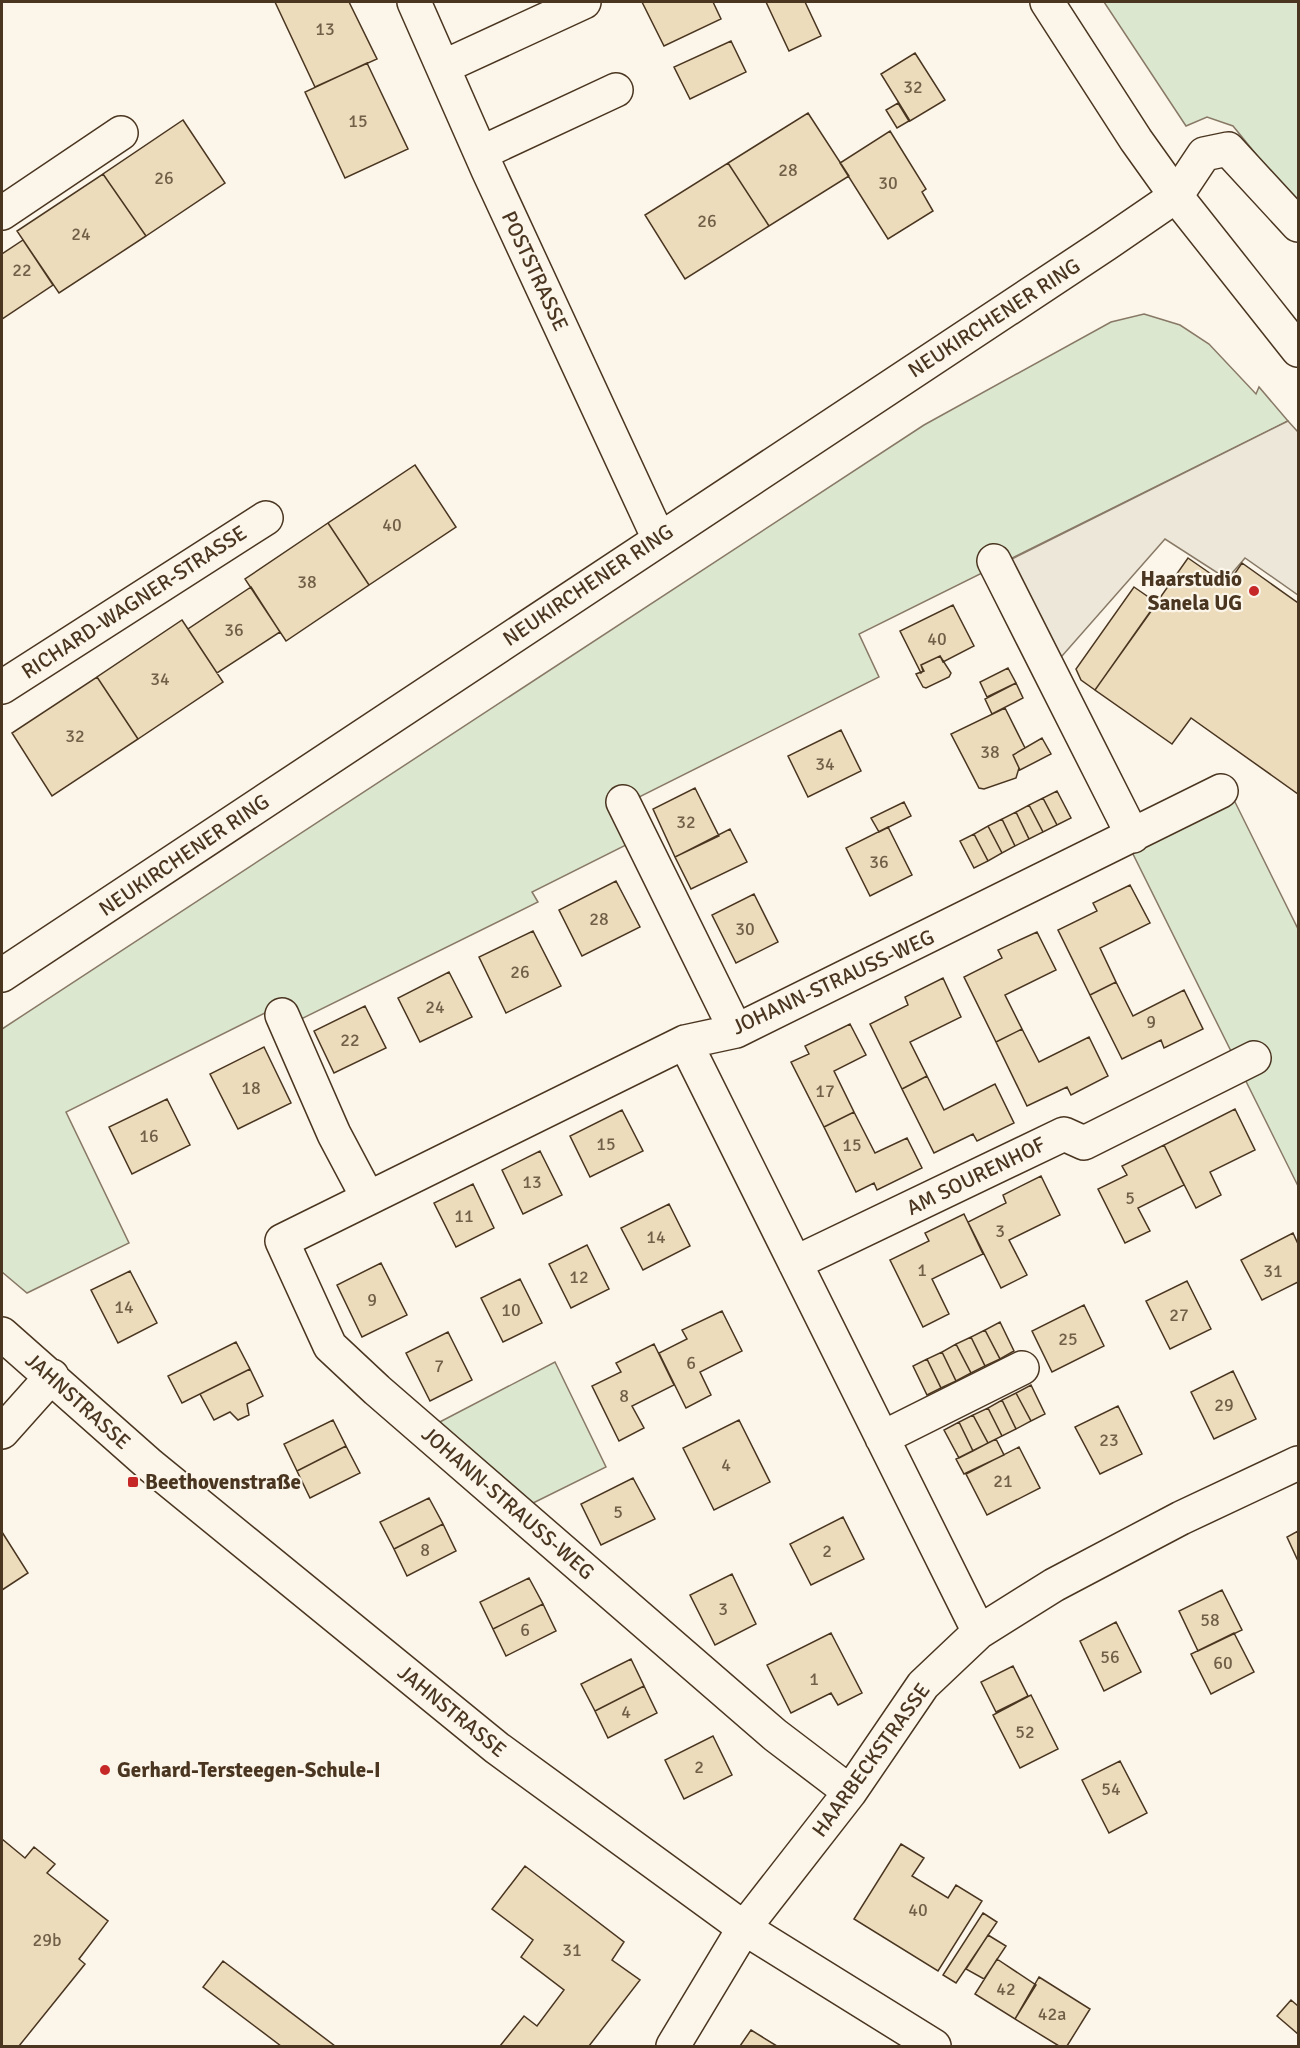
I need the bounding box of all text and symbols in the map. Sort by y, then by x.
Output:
house number: 13 [315,18,335,40]
house number: 32 [903,76,923,98]
house number: 15 [348,110,368,132]
house number: 28 [778,159,798,181]
house number: 26 [154,167,174,189]
house number: 30 [878,172,898,194]
street label: POSTSTRASSE [496,207,574,335]
house number: 26 [697,210,717,232]
house number: 24 [71,223,91,245]
street label: NEUKIRCHENER RING [903,253,1085,383]
house number: 22 [12,259,32,281]
house number: 40 [382,514,402,536]
street label: NEUKIRCHENER RING [498,518,678,652]
street label: RICHARD-WAGNER-STRASSE [17,519,251,685]
place label: Haarstudio Sanela UG [1140,566,1242,616]
house number: 38 [297,571,317,593]
marker: Haarstudio Sanela UG [1247,584,1261,598]
house number: 36 [224,619,244,641]
house number: 40 [927,628,947,650]
house number: 34 [150,668,170,690]
house number: 32 [65,725,85,747]
house number: 38 [980,741,1000,763]
house number: 34 [815,753,835,775]
street label: NEUKIRCHENER RING [94,788,274,922]
house number: 32 [676,811,696,833]
house number: 36 [869,851,889,873]
house number: 28 [589,908,609,930]
house number: 30 [735,918,755,940]
street label: JOHANN-STRAUSS-WEG [728,924,938,1040]
house number: 26 [510,961,530,983]
house number: 24 [425,996,445,1018]
house number: 9 [1146,1011,1156,1033]
house number: 22 [340,1029,360,1051]
house number: 18 [241,1077,261,1099]
house number: 17 [815,1080,835,1102]
house number: 16 [139,1125,159,1147]
street label: AM SOURENHOF [902,1131,1050,1221]
house number: 15 [596,1133,616,1155]
house number: 15 [842,1134,862,1156]
house number: 13 [522,1171,542,1193]
house number: 5 [1125,1187,1135,1209]
house number: 11 [454,1205,474,1227]
house number: 3 [995,1220,1005,1242]
house number: 14 [646,1226,666,1248]
house number: 1 [917,1259,927,1281]
house number: 31 [1263,1260,1283,1282]
house number: 12 [569,1266,589,1288]
house number: 9 [367,1289,377,1311]
house number: 14 [114,1296,134,1318]
house number: 10 [501,1299,521,1321]
house number: 27 [1169,1304,1189,1326]
house number: 25 [1058,1328,1078,1350]
street label: JAHNSTRASSE [20,1347,136,1455]
house number: 6 [686,1352,696,1374]
house number: 7 [434,1355,444,1377]
house number: 8 [619,1385,629,1407]
house number: 29 [1214,1394,1234,1416]
street label: JOHANN-STRAUSS-WEG [416,1421,600,1585]
house number: 23 [1099,1429,1119,1451]
house number: 4 [721,1454,731,1476]
place label: Beethovenstraße [145,1469,301,1495]
house number: 21 [993,1470,1013,1492]
marker: Beethovenstraße [126,1475,140,1489]
house number: 5 [613,1501,623,1523]
house number: 8 [420,1539,430,1561]
house number: 2 [822,1540,832,1562]
house number: 3 [718,1598,728,1620]
house number: 58 [1200,1609,1220,1631]
house number: 6 [520,1619,530,1641]
house number: 56 [1100,1646,1120,1668]
house number: 60 [1213,1652,1233,1674]
street label: JAHNSTRASSE [392,1659,512,1763]
house number: 1 [809,1668,819,1690]
street label: HAARBECKSTRASSE [806,1678,936,1842]
house number: 4 [621,1701,631,1723]
house number: 52 [1015,1721,1035,1743]
house number: 2 [694,1756,704,1778]
place label: Gerhard-Tersteegen-Schule-I [117,1757,381,1783]
marker: Gerhard-Tersteegen-Schule-I [98,1763,112,1777]
house number: 54 [1101,1778,1121,1800]
house number: 40 [908,1899,928,1921]
house number: 29b [33,1929,61,1951]
house number: 31 [562,1939,582,1961]
house number: 42 [996,1978,1016,2000]
house number: 42a [1038,2003,1066,2025]

